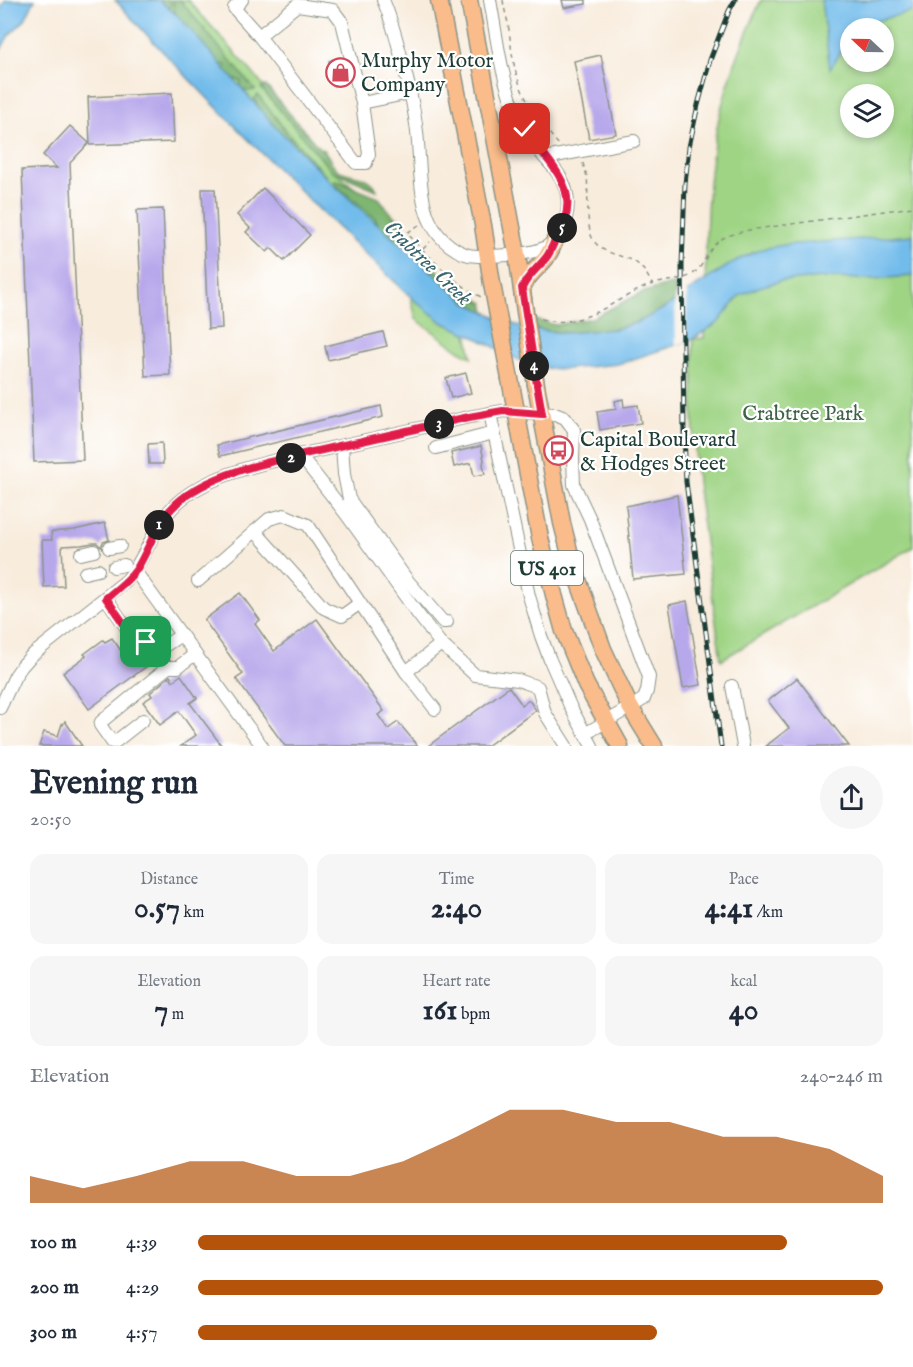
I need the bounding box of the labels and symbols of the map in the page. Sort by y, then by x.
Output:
north arrow [840,18,894,72]
place label: Murphy Motor Company [361,48,494,99]
shop icon: Murphy Motor Company [324,56,356,88]
pin [499,103,550,154]
pin: 5 [547,213,577,243]
water label: Crabtree Creek [378,215,478,312]
pin: 4 [519,351,549,381]
park label: Crabtree Park [742,401,865,428]
pin: 3 [424,409,454,439]
place label: Capital Boulevard & Hodges Street [580,427,737,478]
bus stop icon: Capital Boulevard & Hodges Street [543,435,575,467]
pin: 2 [276,443,306,473]
pin: 1 [144,510,174,540]
road number: US 401 [511,551,583,585]
pin [120,616,171,667]

